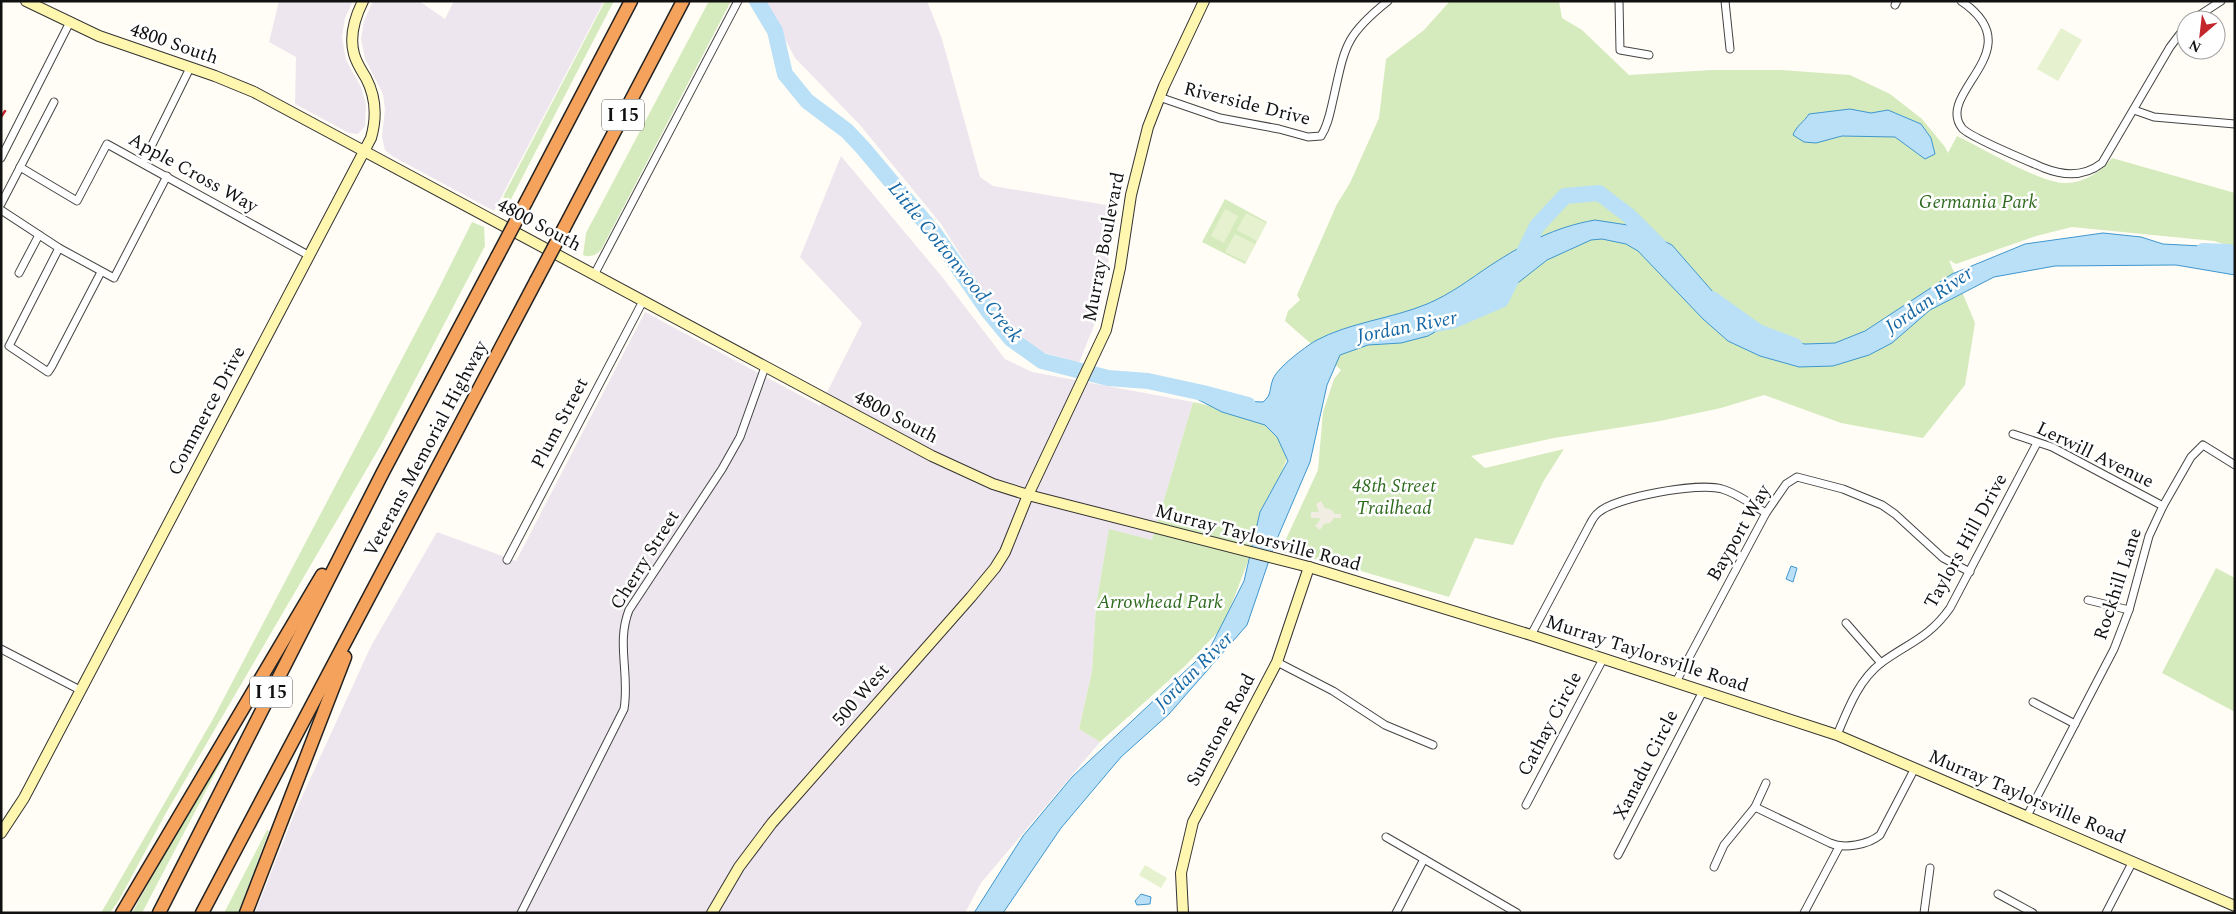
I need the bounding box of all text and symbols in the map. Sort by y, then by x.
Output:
north arrow [2176,10,2226,60]
street label: 4800 South [126,15,222,73]
text: N [2185,34,2205,58]
street label: Riverside Drive [1181,74,1313,134]
road number: I 15 [602,100,644,130]
street label: Apple Cross Way [123,125,264,221]
street label: Murray Boulevard [1075,170,1133,324]
water label: Little Cottonwood Creek [880,175,1030,350]
park label: Germania Park [1919,188,2037,217]
street label: 4800 South [492,191,586,259]
water label: Jordan River [1877,258,1980,343]
water label: Jordan River [1352,302,1461,352]
street label: Veterans Memorial Highway [357,335,496,562]
street label: Commerce Drive [161,341,253,481]
street label: Plum Street [524,372,596,474]
street label: 4800 South [849,383,943,451]
street label: Lerwill Avenue [2031,414,2159,496]
street label: Taylors Hill Drive [1917,468,2015,614]
park label: 48th Street Trailhead [1351,472,1437,523]
street label: Bayport Way [1700,478,1779,587]
street label: Murray Taylorsville Road [1152,497,1364,579]
street label: Cherry Street [603,504,687,616]
street label: Rockhill Lane [2086,524,2150,644]
park label: Arrowhead Park [1096,588,1223,617]
street label: Murray Taylorsville Road [1542,607,1752,701]
water label: Jordan River [1146,624,1241,719]
street label: 500 West [825,657,897,733]
street label: Cathay Circle [1510,666,1590,782]
street label: Sunstone Road [1179,668,1263,792]
road number: I 15 [250,676,292,708]
street label: Xanadu Circle [1606,705,1686,825]
street label: Murray Taylorsville Road [1924,742,2130,852]

